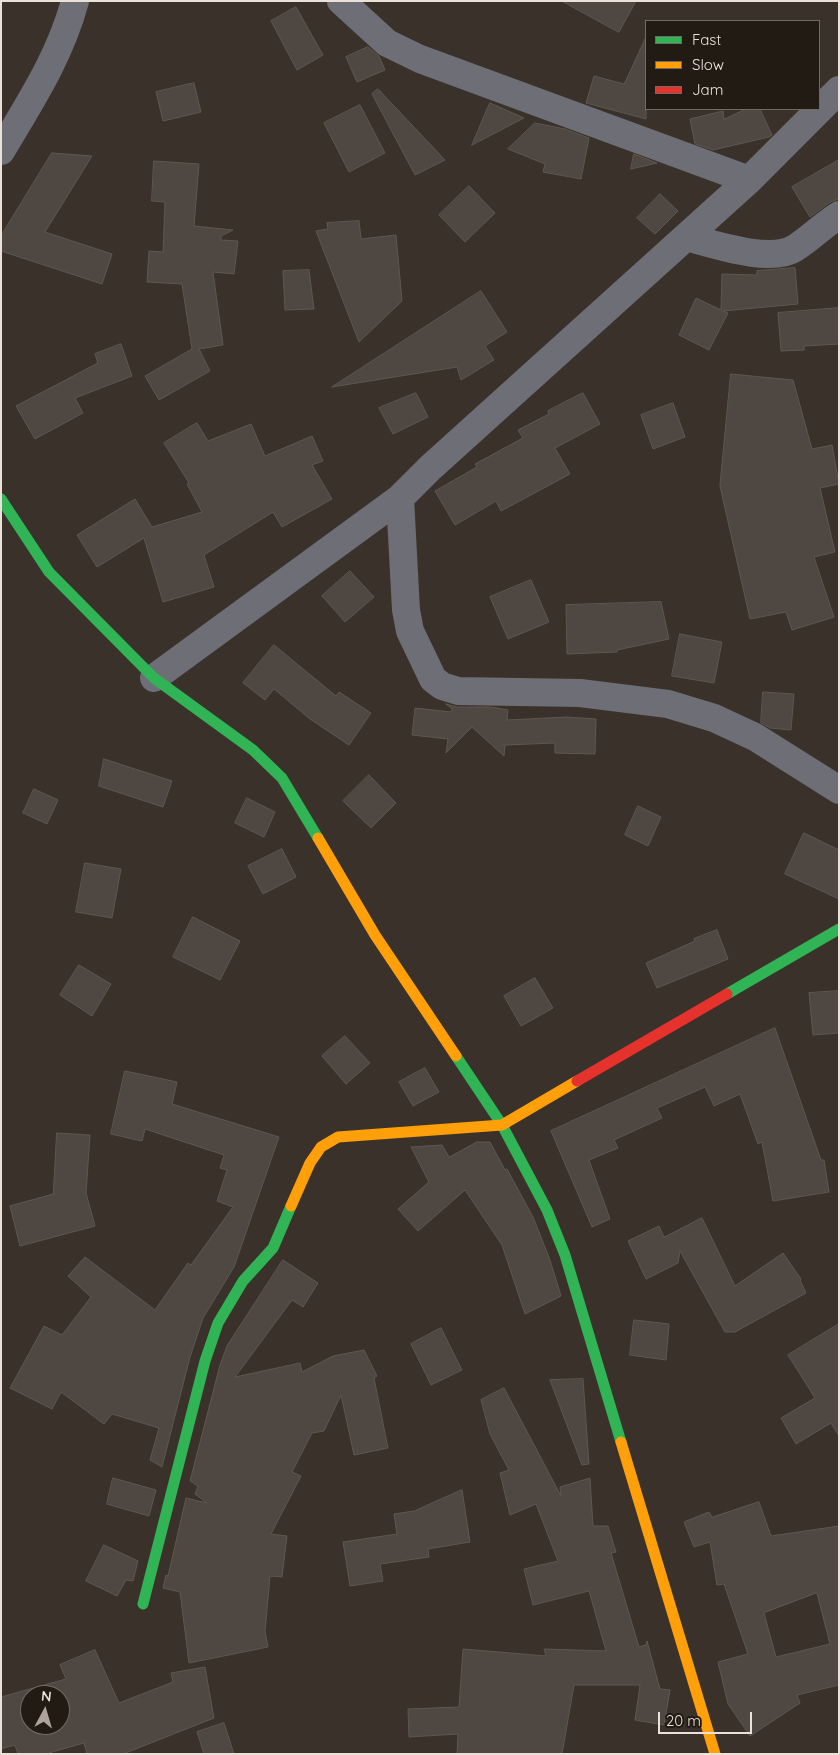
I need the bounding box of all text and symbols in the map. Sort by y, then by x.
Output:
legend [645,20,820,110]
text: Fast [692,30,721,49]
text: Slow [692,55,724,74]
text: Jam [692,80,723,99]
north arrow [20,1685,70,1735]
text: N [40,1687,53,1706]
scale bar [660,1702,754,1734]
text: 20 m [666,1711,701,1730]

